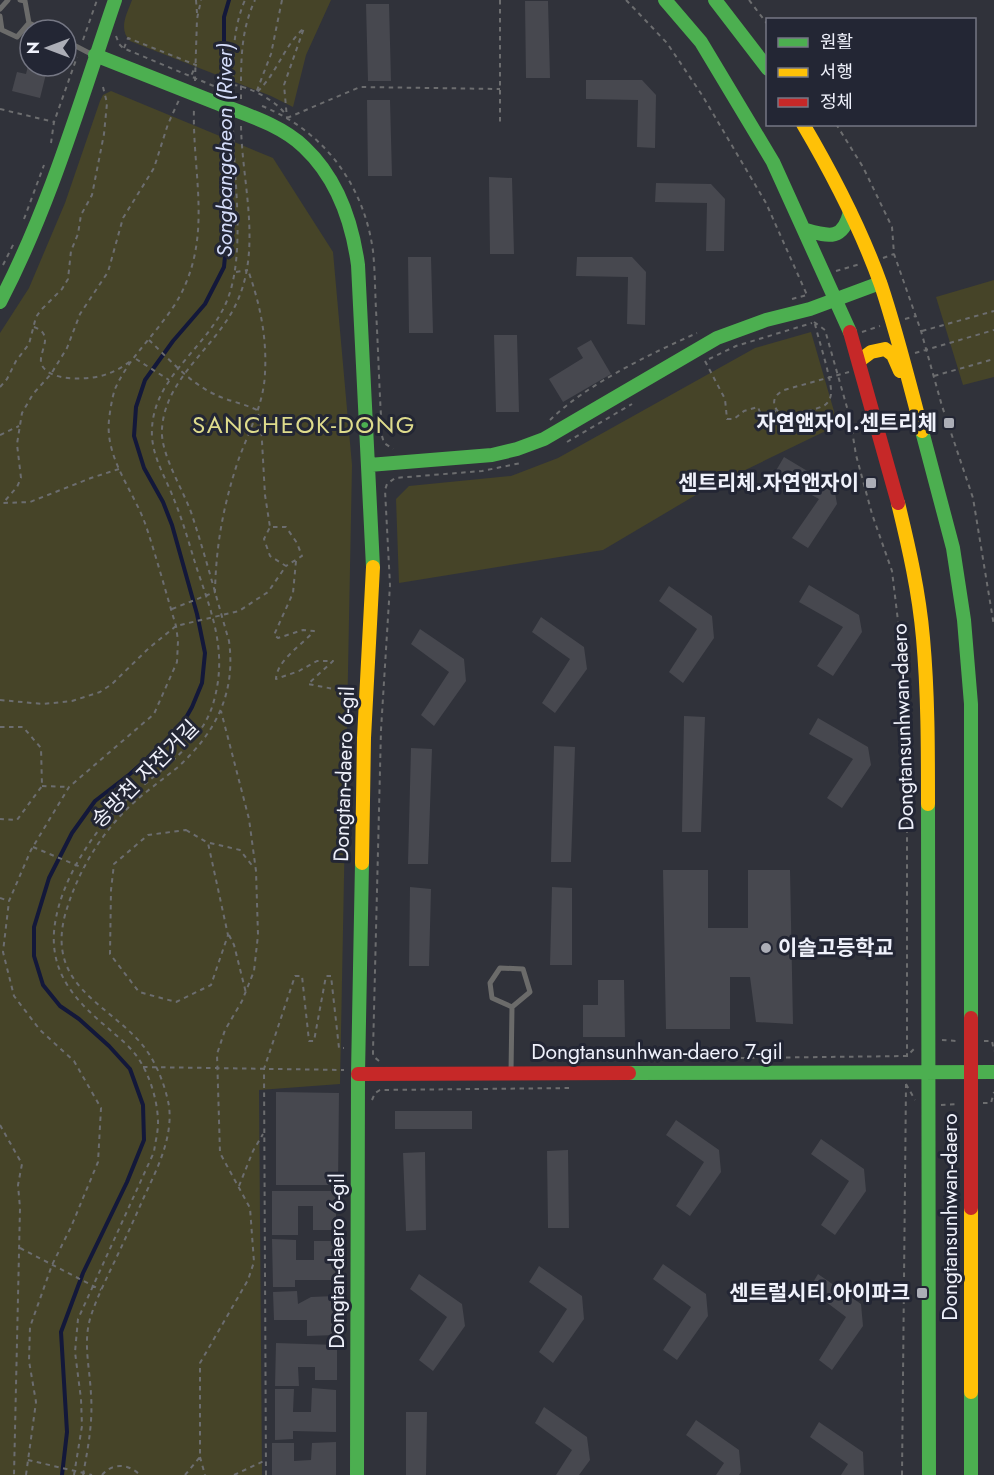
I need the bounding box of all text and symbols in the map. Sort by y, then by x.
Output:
north arrow [18,18,78,78]
legend [766,18,976,126]
text: 원활 [820,29,853,55]
text: N [22,42,45,54]
water label: Songbangcheon (River) [208,43,240,257]
text: 서행 [820,59,853,85]
text: 정체 [820,89,853,115]
district label: SANCHEOK-DONG [192,407,416,442]
place label: 자연앤자이.센트리체 [756,408,937,438]
marker: 자연앤자이.센트리체 [942,416,956,430]
place label: 센트리체.자연앤자이 [678,468,859,498]
marker: 센트리체.자연앤자이 [864,476,878,490]
street label: Dongtansunhwan-daero [884,623,922,831]
street label: Dongtan-daero 6-gil [326,686,362,862]
street label: 송방천 자전거길 [84,713,206,835]
place label: 이솔고등학교 [778,933,894,963]
marker: 이솔고등학교 [759,941,773,955]
street label: Dongtansunhwan-daero 7-gil [531,1037,783,1067]
street label: Dongtansunhwan-daero [935,1113,965,1321]
street label: Dongtan-daero 6-gil [322,1173,352,1349]
place label: 센트럴시티.아이파크 [729,1278,910,1308]
marker: 센트럴시티.아이파크 [915,1286,929,1300]

